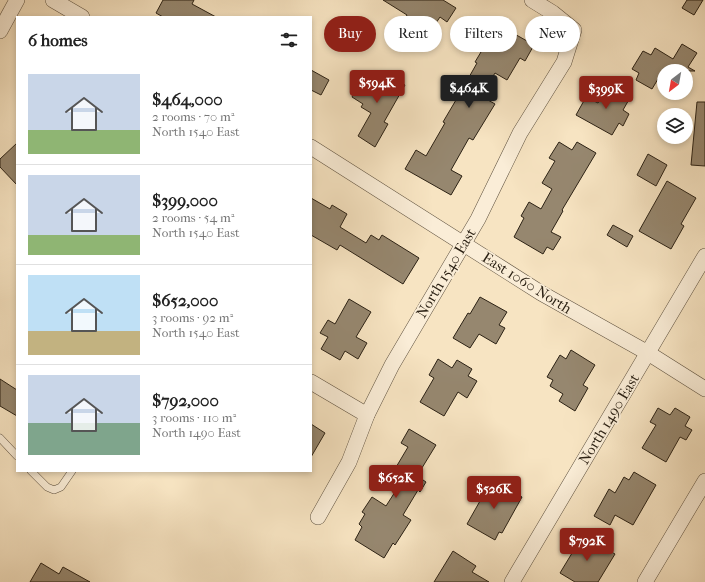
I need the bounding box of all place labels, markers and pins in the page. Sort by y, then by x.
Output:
pin: $594K [349,70,405,104]
pin: $464K [441,75,497,109]
pin: $399K [578,76,634,110]
pin: $652K [368,465,424,499]
pin: $526K [466,476,522,510]
pin: $792K [559,528,615,562]

